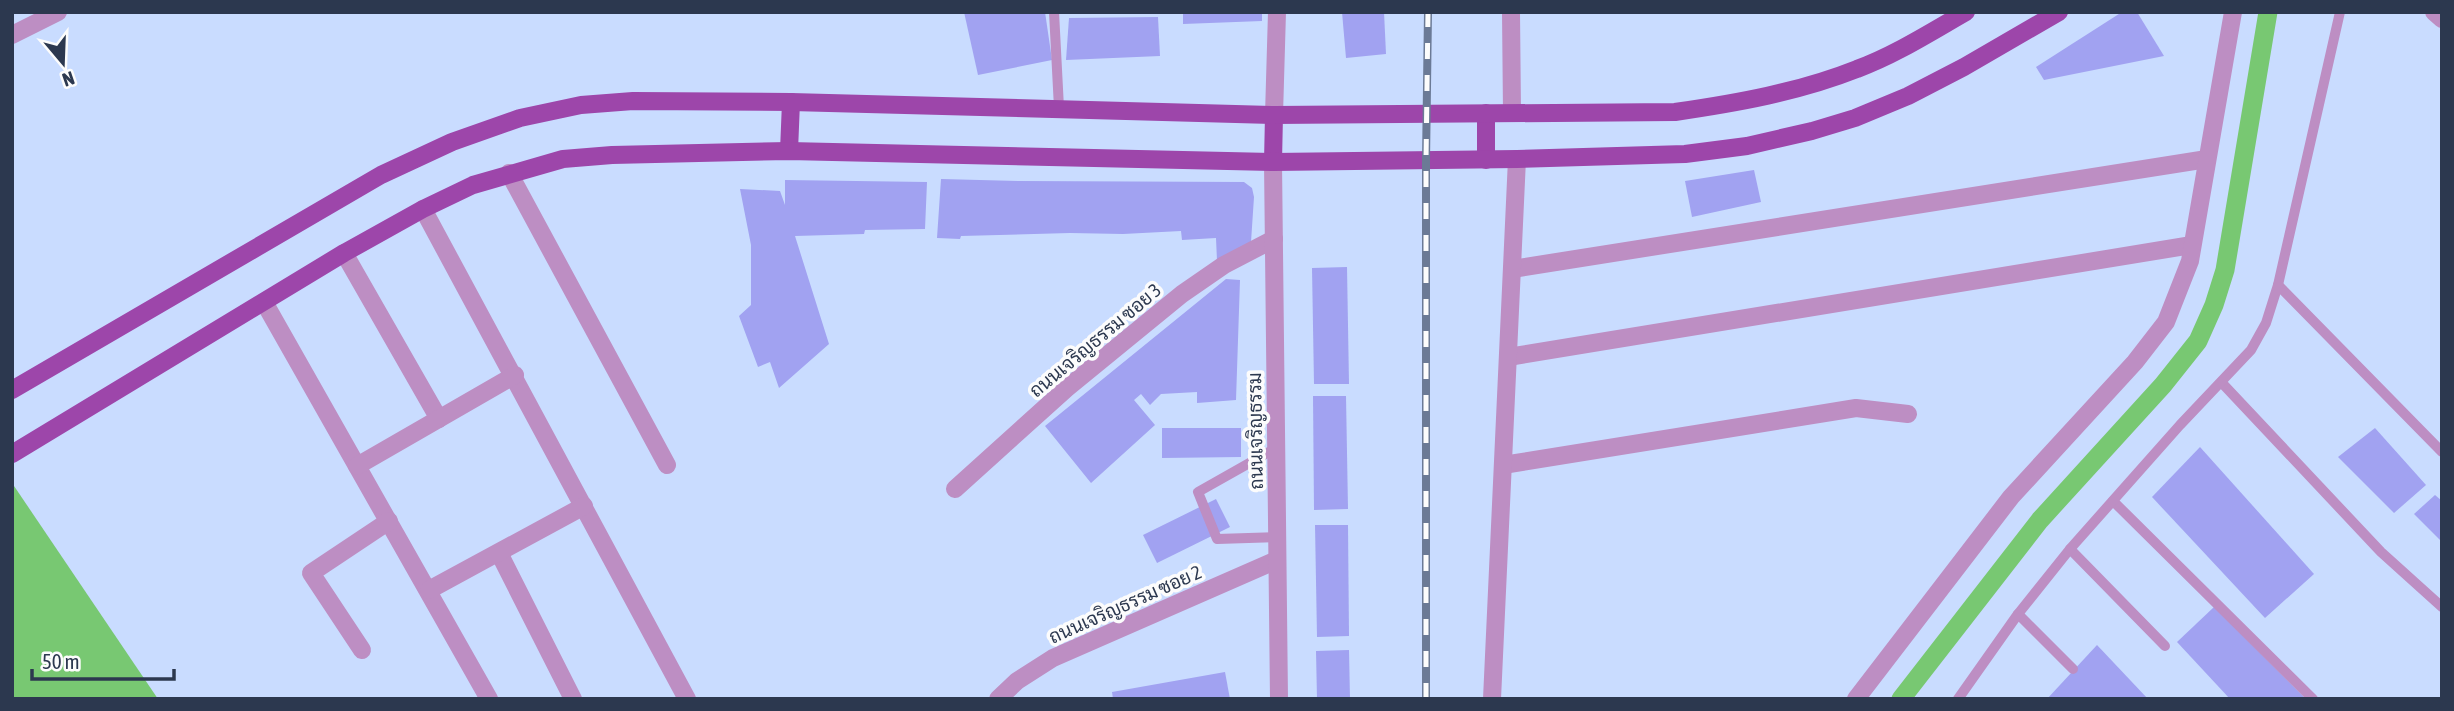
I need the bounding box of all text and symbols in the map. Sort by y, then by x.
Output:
north arrow [28,28,98,98]
text: N [60,67,77,91]
street label: ถนนเจริญธรรม ซอย 3 [1025,279,1166,402]
street label: ถนนเจริญธรรม [1243,372,1268,490]
street label: ถนนเจริญธรรม ซอย 2 [1045,560,1205,648]
scale bar [32,638,173,682]
text: 50 m [42,649,80,673]

